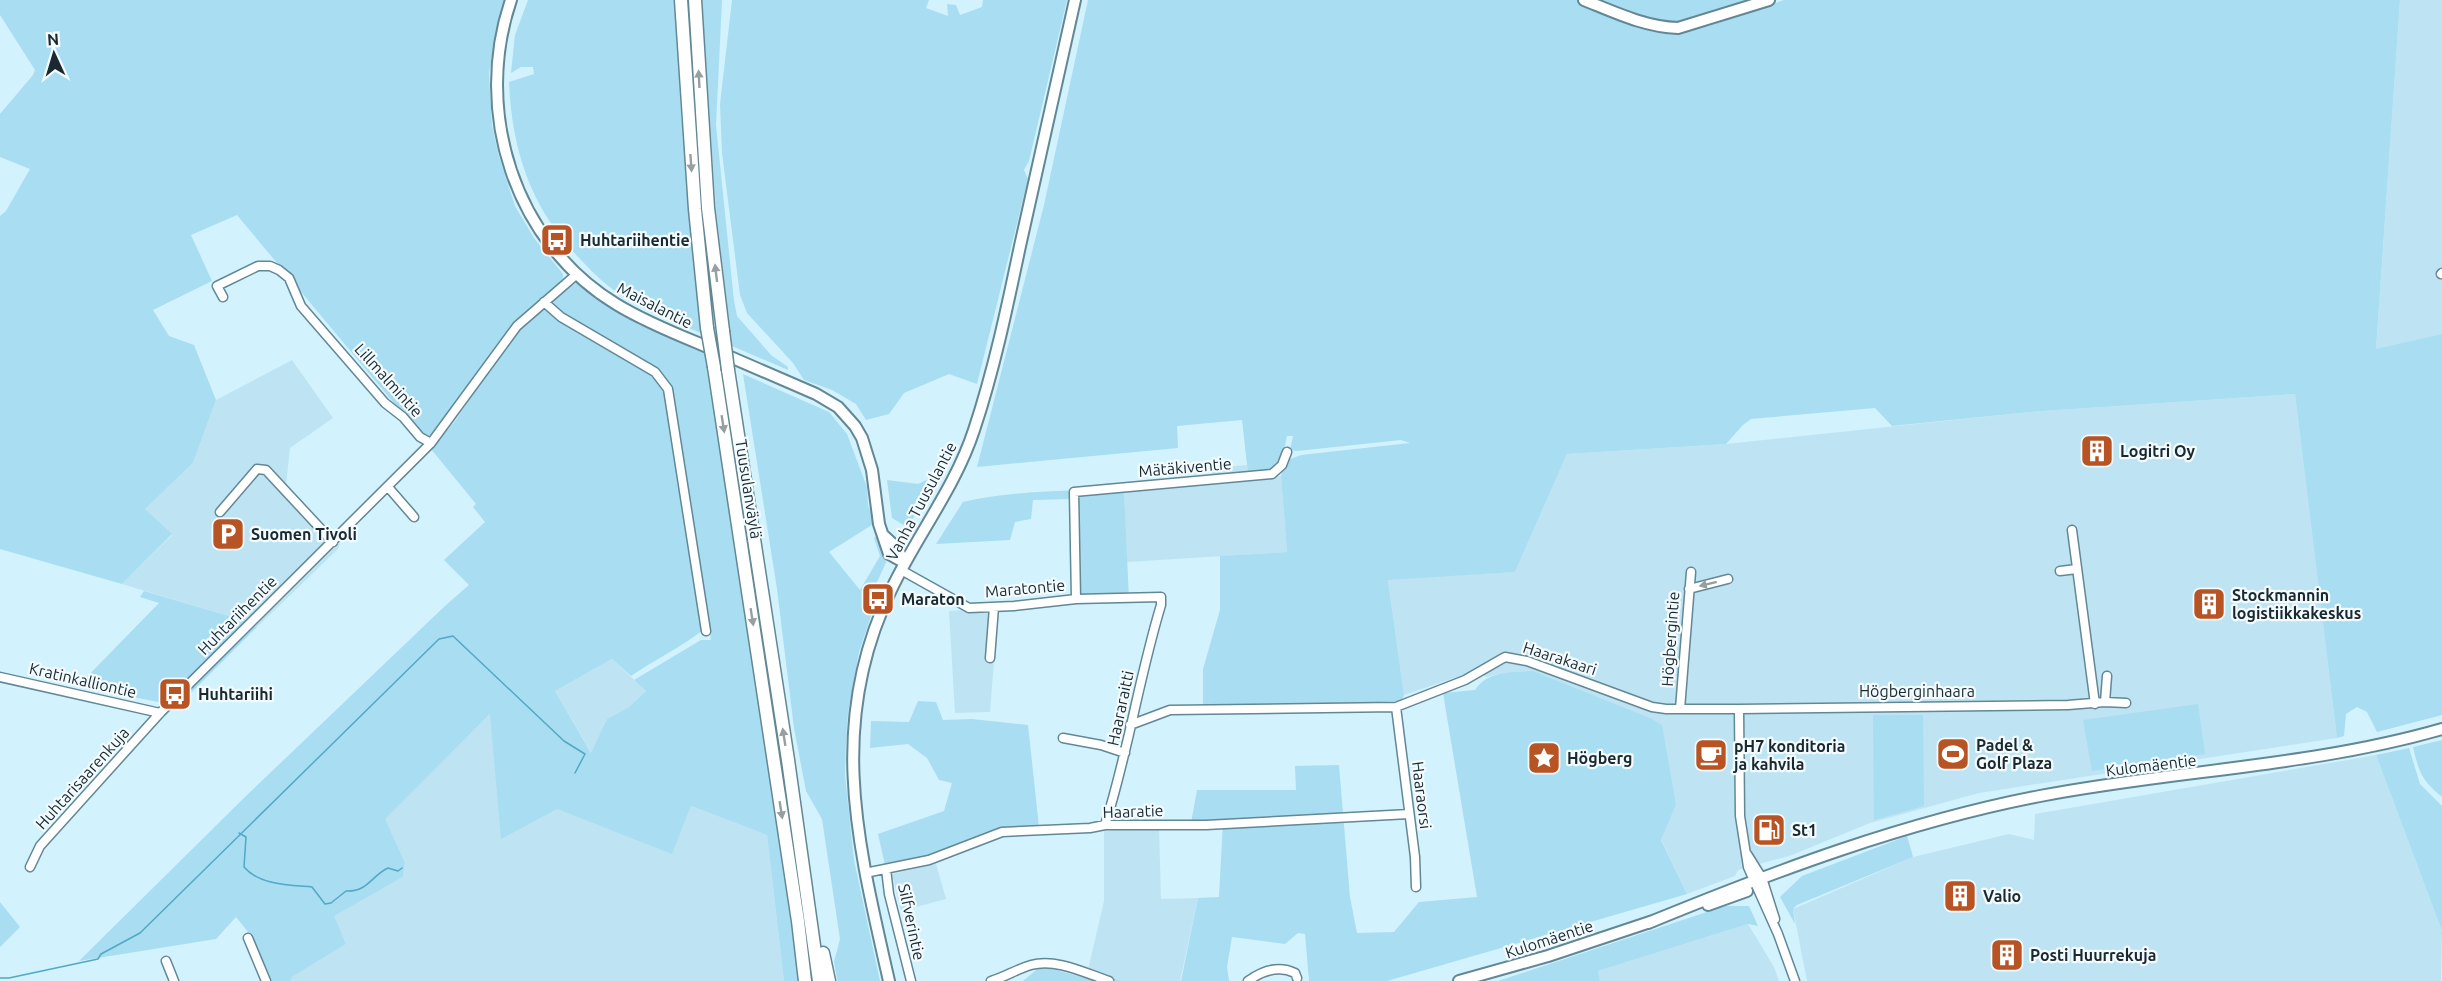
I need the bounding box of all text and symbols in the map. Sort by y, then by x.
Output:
north arrow [24,24,84,84]
text: N [46,30,60,48]
one-way arrow [694,70,703,89]
one-way arrow [686,154,696,173]
bus stop icon: Huhtariihentie [539,222,575,258]
place label: Huhtariihentie [580,231,690,249]
one-way arrow [711,264,721,283]
street label: Maisalantie [614,278,696,332]
street label: Lillmalmintie [351,340,427,420]
one-way arrow [719,415,728,434]
building icon: Logitri Oy [2079,433,2115,469]
street label: Tuusulanväylä [732,438,766,540]
street label: Vanha Tuusulantie [882,439,960,563]
place label: Logitri Oy [2120,442,2196,460]
street label: Mätäkiventie [1138,454,1232,480]
parking icon: Suomen Tivoli [210,516,246,552]
place label: Suomen Tivoli [251,525,357,543]
street label: Huhtariihentie [194,572,280,658]
street label: Maratontie [984,576,1066,600]
one-way arrow [1699,579,1717,589]
bus stop icon: Maraton [860,581,896,617]
building icon: Stockmannin logistiikkakeskus [2191,586,2227,622]
place label: Stockmannin logistiikkakeskus [2232,586,2361,622]
place label: Maraton [901,590,965,608]
street label: Högbergintie [1658,591,1682,687]
one-way arrow [748,608,757,627]
street label: Haarakaari [1521,638,1599,678]
street label: Kratinkalliontie [28,659,138,701]
street label: Haararaitti [1103,669,1137,747]
bus stop icon: Huhtariihi [157,676,193,712]
street label: Högberginhaara [1859,682,1975,700]
place label: Huhtariihi [198,685,273,703]
street label: Huhtarisaarenkuja [32,723,132,833]
one-way arrow [780,727,789,746]
sports icon: Padel & Golf Plaza [1935,736,1971,772]
place label: Padel & Golf Plaza [1976,736,2052,772]
cafe icon: pH7 konditoria ja kahvila [1693,737,1729,773]
place label: pH7 konditoria ja kahvila [1732,737,1845,773]
place icon: Högberg [1526,740,1562,776]
place label: Högberg [1567,749,1632,767]
street label: Kulomäentie [2105,750,2197,780]
street label: Haaraorsi [1409,760,1435,830]
one-way arrow [777,801,786,820]
street label: Haaratie [1102,801,1164,821]
fuel station icon: St1 [1751,812,1787,848]
place label: St1 [1792,821,1817,839]
building icon: Valio [1942,878,1978,914]
street label: Silfverintie [895,882,929,962]
place label: Valio [1983,887,2021,905]
street label: Kulomäentie [1503,916,1595,962]
building icon: Posti Huurrekuja [1989,937,2025,973]
place label: Posti Huurrekuja [2030,946,2156,964]

